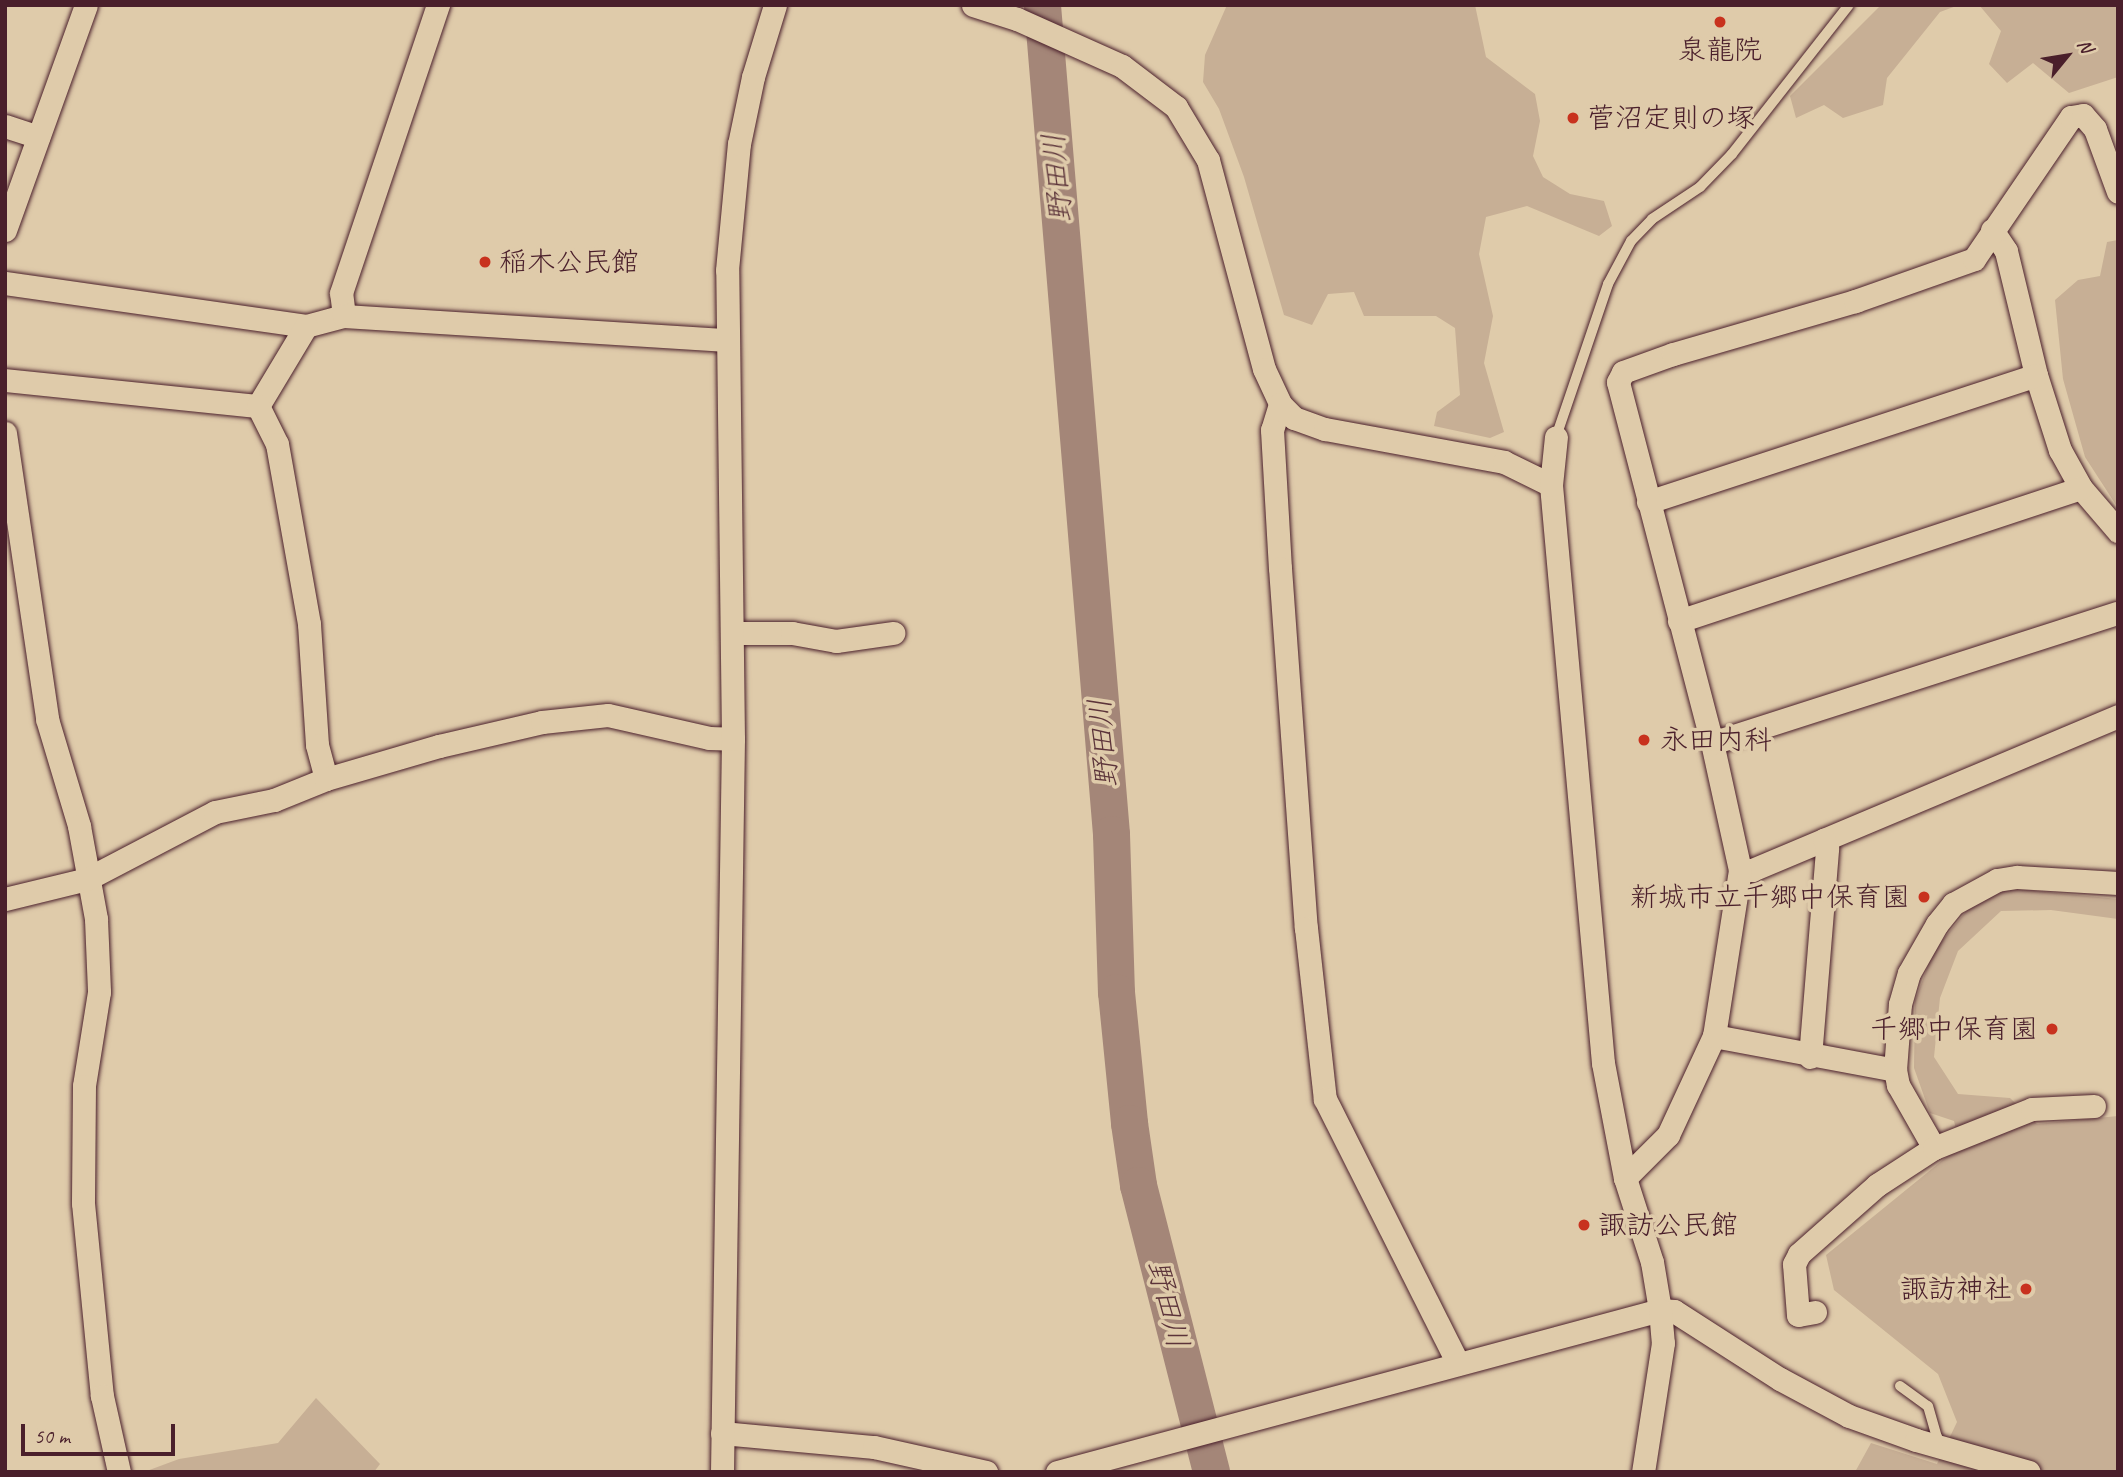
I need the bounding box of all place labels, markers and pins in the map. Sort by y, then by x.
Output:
marker: 泉龍院 [1712,14,1728,30]
place label: 泉龍院 [1678,33,1762,67]
place label: 菅沼定則の塚 [1587,101,1755,135]
marker: 菅沼定則の塚 [1565,110,1581,126]
place label: 稲木公民館 [499,245,639,279]
marker: 稲木公民館 [477,254,493,270]
place label: 永田内科 [1660,723,1772,757]
marker: 永田内科 [1634,730,1654,750]
place label: 新城市立千郷中保育園 [1630,880,1910,914]
marker: 新城市立千郷中保育園 [1916,889,1932,905]
place label: 千郷中保育園 [1870,1012,2038,1046]
marker: 千郷中保育園 [2044,1021,2060,1037]
place label: 諏訪公民館 [1598,1208,1738,1242]
marker: 諏訪公民館 [1576,1217,1592,1233]
place label: 諏訪神社 [1900,1272,2012,1306]
marker: 諏訪神社 [2018,1281,2034,1297]

